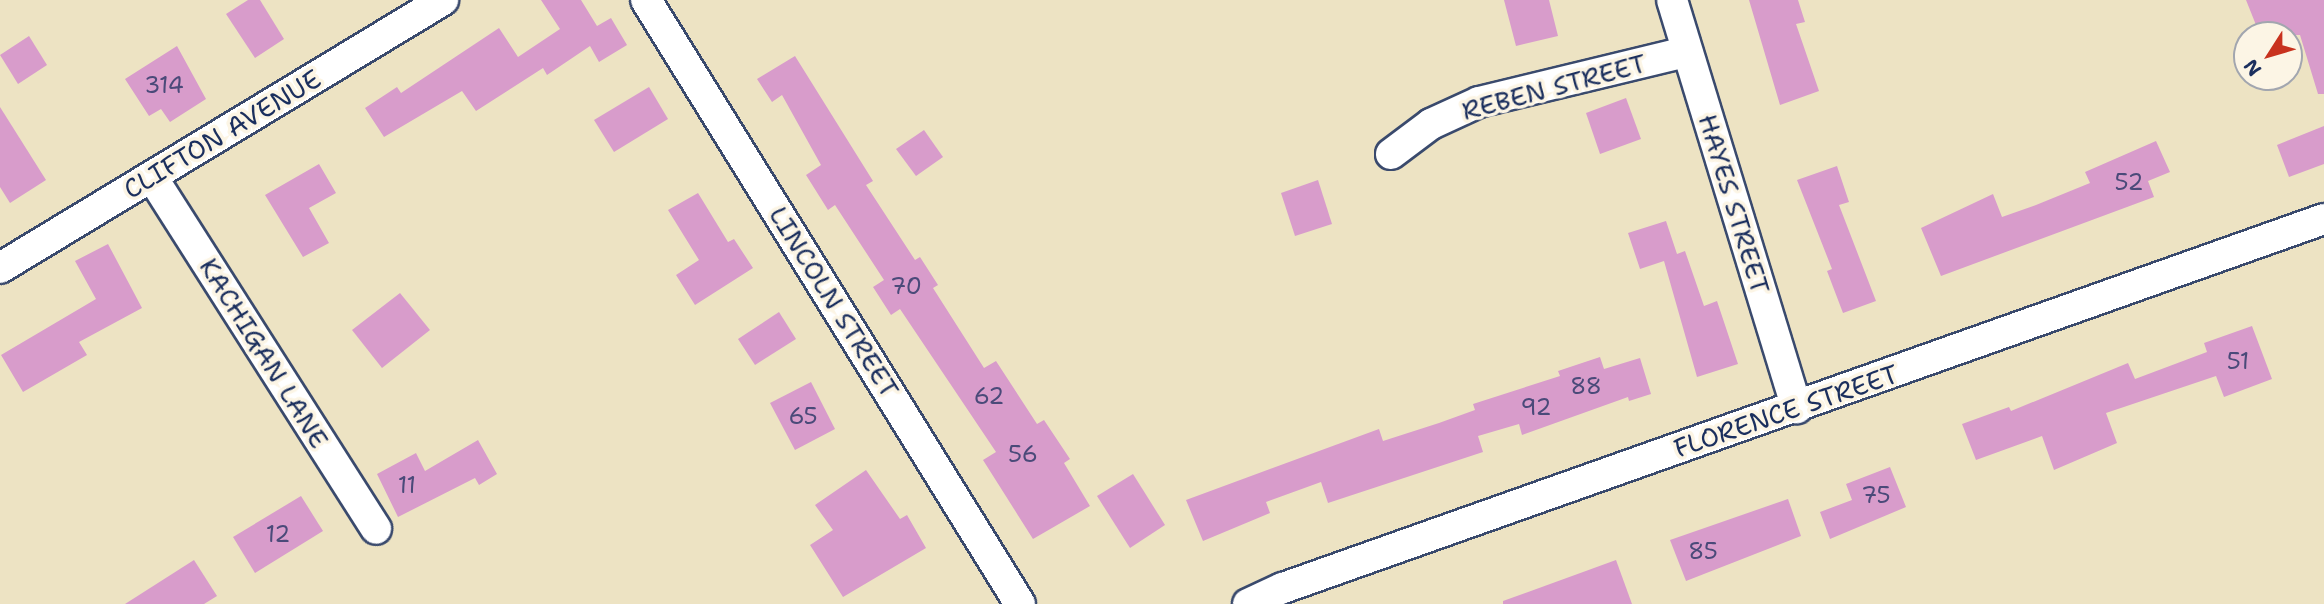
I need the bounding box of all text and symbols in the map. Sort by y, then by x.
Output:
north arrow [2233,21,2303,91]
street label: REBEN STREET [1458,47,1650,127]
text: N [2238,54,2267,81]
street label: CLIFTON AVENUE [118,63,326,205]
house number: 314 [144,71,184,99]
street label: HAYES STREET [1692,110,1776,298]
house number: 52 [2115,168,2143,196]
street label: LINCOLN STREET [763,201,905,403]
street label: KACHIGAN LANE [193,252,335,454]
house number: 70 [890,272,922,300]
house number: 51 [2227,347,2249,375]
street label: FLORENCE STREET [1670,358,1902,464]
house number: 88 [1570,372,1602,400]
house number: 62 [974,382,1004,410]
house number: 92 [1520,393,1552,421]
house number: 65 [788,402,818,430]
house number: 56 [1008,440,1038,468]
house number: 11 [398,471,416,499]
house number: 75 [1861,481,1891,509]
house number: 12 [266,520,290,548]
house number: 85 [1688,537,1718,565]

